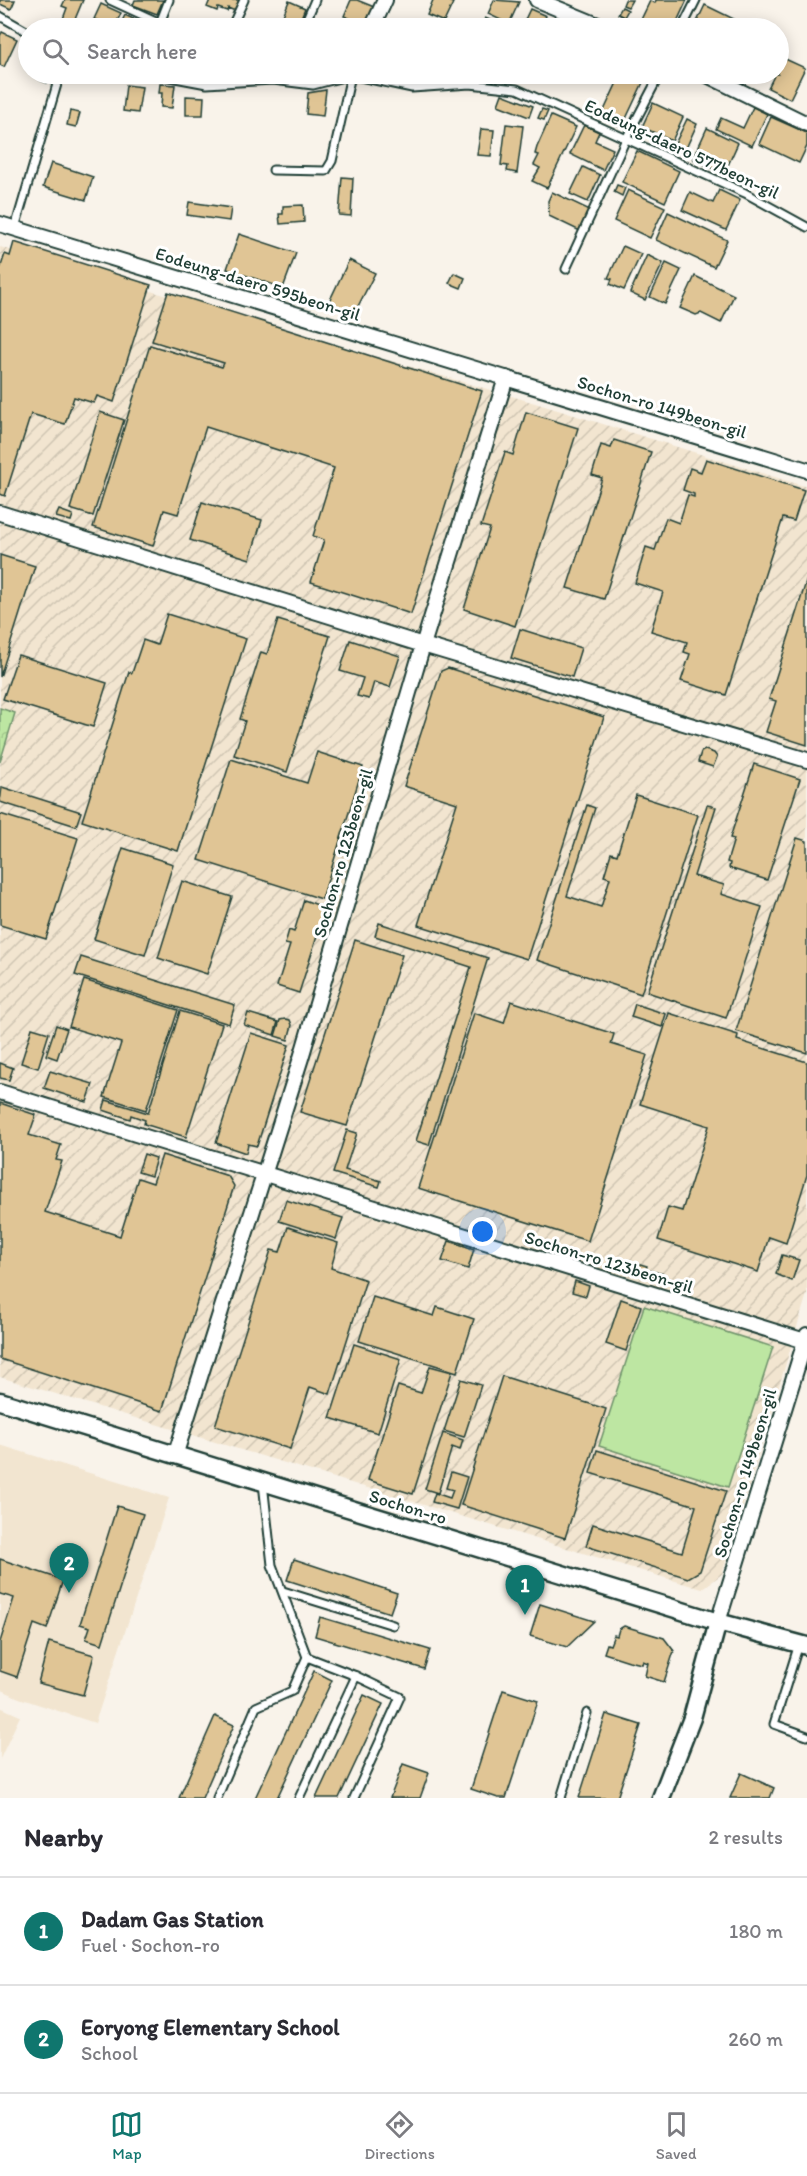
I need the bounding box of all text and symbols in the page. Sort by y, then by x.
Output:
search box [18,18,789,84]
icon: search [39,35,72,68]
text: Search here [87,38,197,65]
street label: Eodeung-daero 577beon-gil [581,94,783,204]
street label: Eodeung-daero 595beon-gil [153,242,363,326]
street label: Sochon-ro 149beon-gil [575,371,749,443]
street label: Sochon-ro 123beon-gil [308,766,378,940]
your location [468,1217,497,1246]
street label: Sochon-ro 123beon-gil [522,1226,696,1298]
street label: Sochon-ro 149beon-gil [709,1386,781,1560]
street label: Sochon-ro [367,1485,449,1529]
pin: 2 [50,1544,88,1593]
pin: 1 [506,1566,544,1615]
text: Nearby [24,1821,103,1853]
text: 2 results [709,1825,783,1849]
text: Dadam Gas Station [81,1906,264,1933]
text: 1 [39,1919,48,1943]
text: 180 m [729,1919,783,1943]
text: Fuel · Sochon-ro [81,1933,220,1957]
text: Eoryong Elementary School [81,2014,340,2041]
text: 2 [38,2027,49,2051]
text: 260 m [728,2027,783,2051]
text: School [81,2041,138,2065]
tab: Map [110,2108,143,2163]
tab: Directions [364,2108,435,2163]
tab: Saved [656,2108,697,2163]

